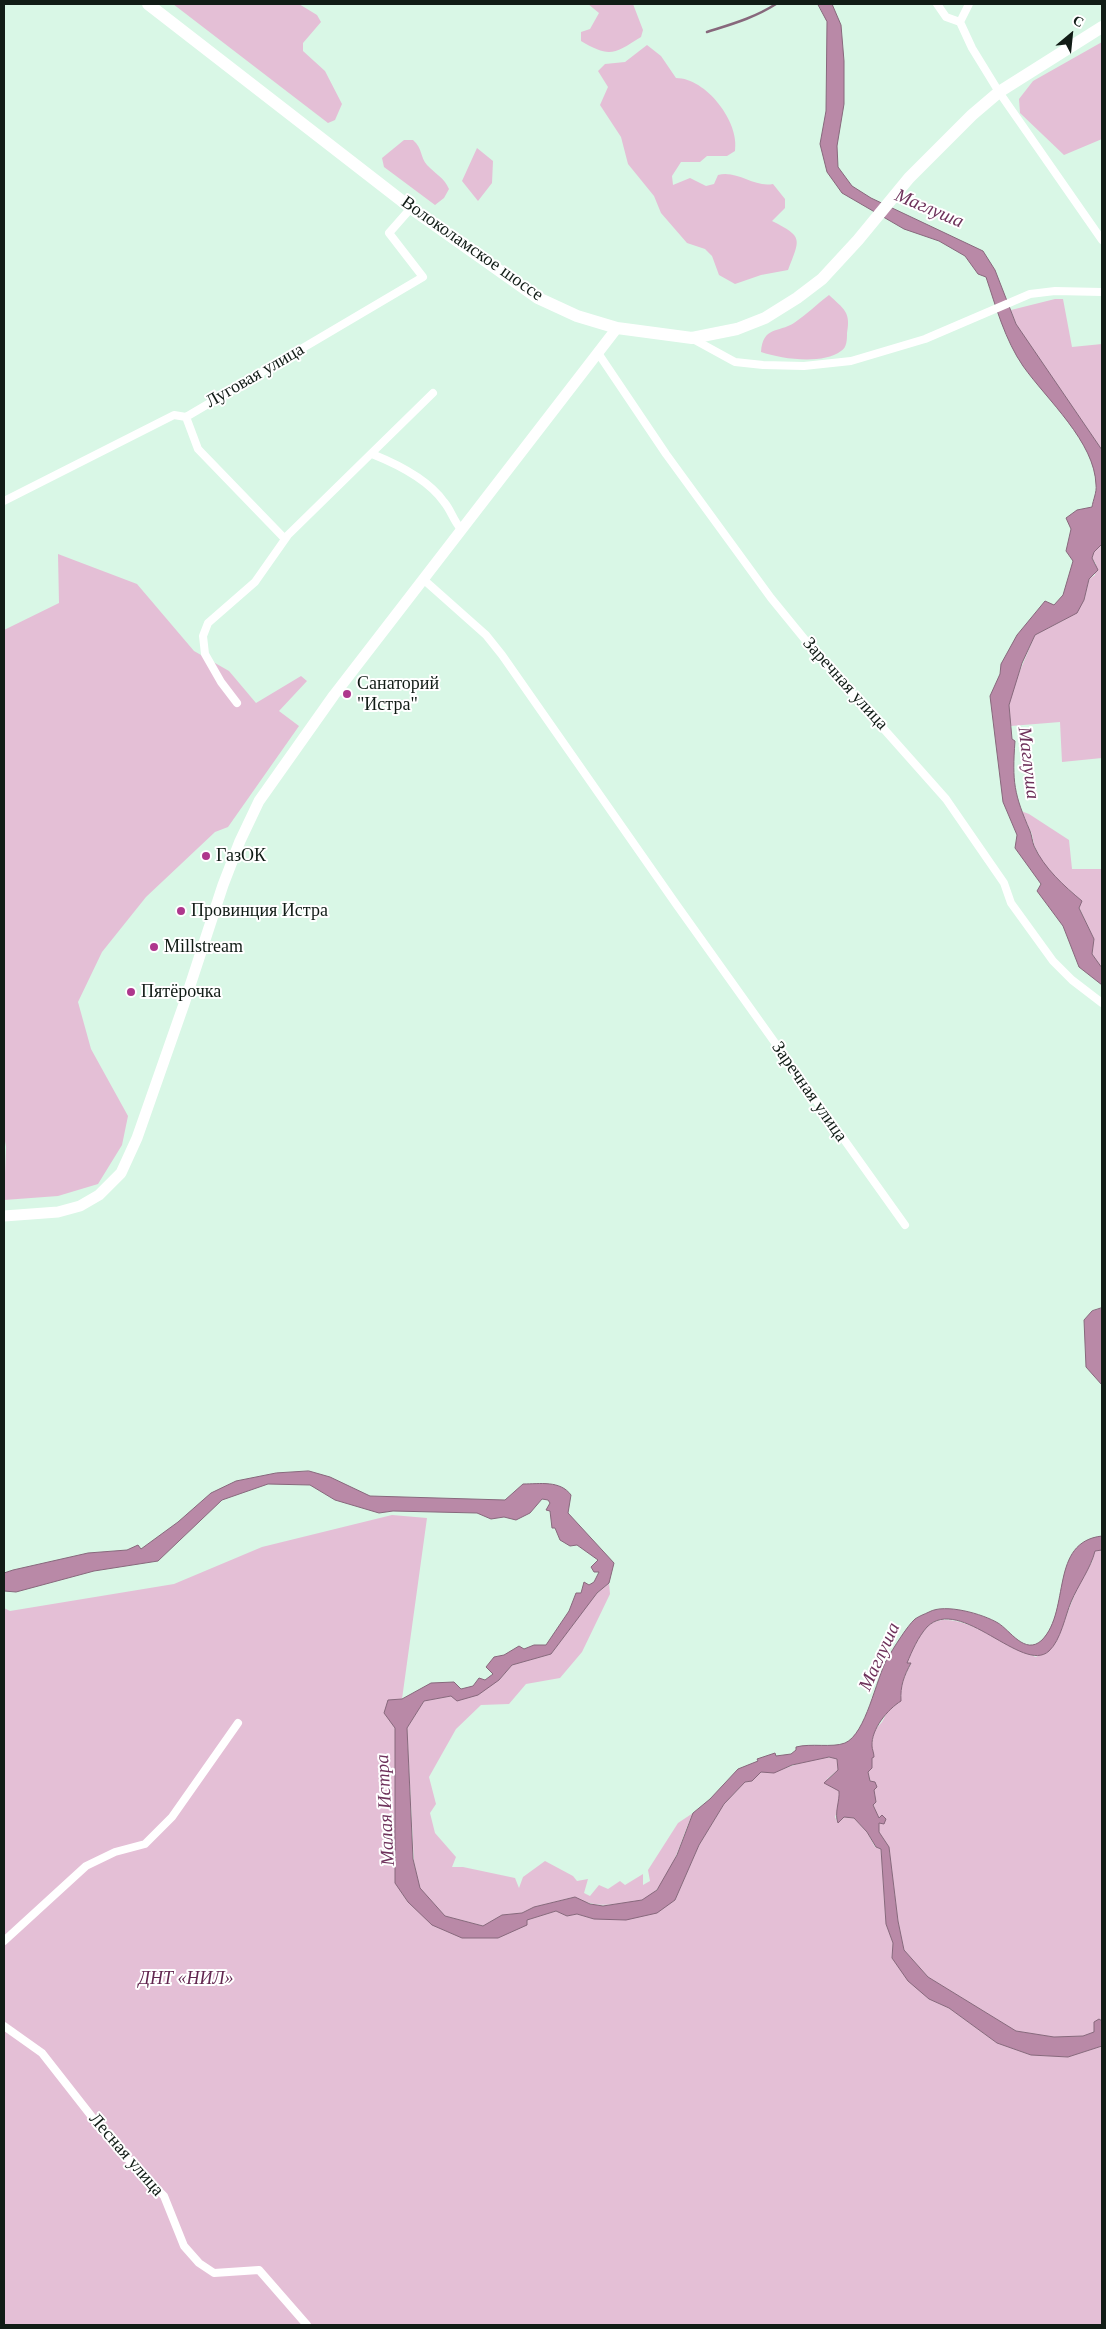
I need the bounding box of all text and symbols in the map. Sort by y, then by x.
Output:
north arrow [1046,10,1096,60]
text: С [1070,12,1086,30]
water label: Маглуша [891,184,967,234]
street label: Волоколамское шоссе [397,192,547,306]
street label: Луговая улица [202,339,308,413]
street label: Заречная улица [798,633,892,735]
place label: Санаторий "Истра" [357,673,439,716]
marker: Санаторий "Истра" [341,688,353,700]
water label: Маглуша [1012,726,1044,800]
place label: ГазОК [216,845,266,867]
marker: ГазОК [200,850,212,862]
place label: Провинция Истра [191,900,328,922]
marker: Провинция Истра [175,905,187,917]
place label: Millstream [164,936,243,958]
marker: Millstream [148,941,160,953]
place label: Пятёрочка [141,981,221,1003]
marker: Пятёрочка [125,986,137,998]
street label: Заречная улица [766,1038,852,1146]
water label: Маглуша [854,1619,906,1695]
water label: Малая Истра [372,1754,400,1866]
park label: ДНТ «НИЛ» [138,1968,234,1990]
street label: Лесная улица [84,2109,168,2201]

